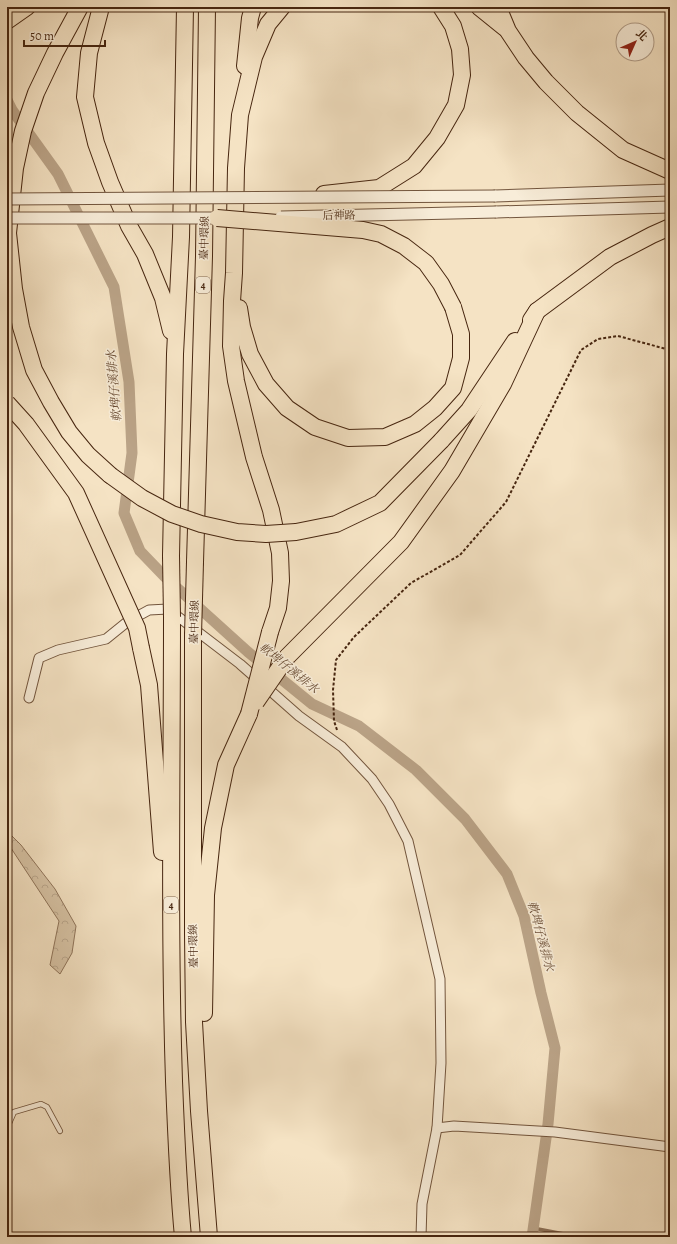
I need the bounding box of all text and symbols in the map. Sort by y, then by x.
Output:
scale bar [24,22,105,48]
north arrow [615,22,655,62]
text: 北 [633,26,651,44]
text: 50 m [30,28,54,44]
street label: 后神路 [322,208,356,223]
street label: 臺中環線 [197,216,212,260]
road number: 4 [196,277,210,293]
water label: 軟埤仔溪排水 [103,348,125,423]
street label: 臺中環線 [187,600,202,644]
water label: 軟埤仔溪排水 [256,639,323,697]
road number: 4 [164,897,178,913]
water label: 軟埤仔溪排水 [524,899,558,974]
street label: 臺中環線 [186,924,201,968]

